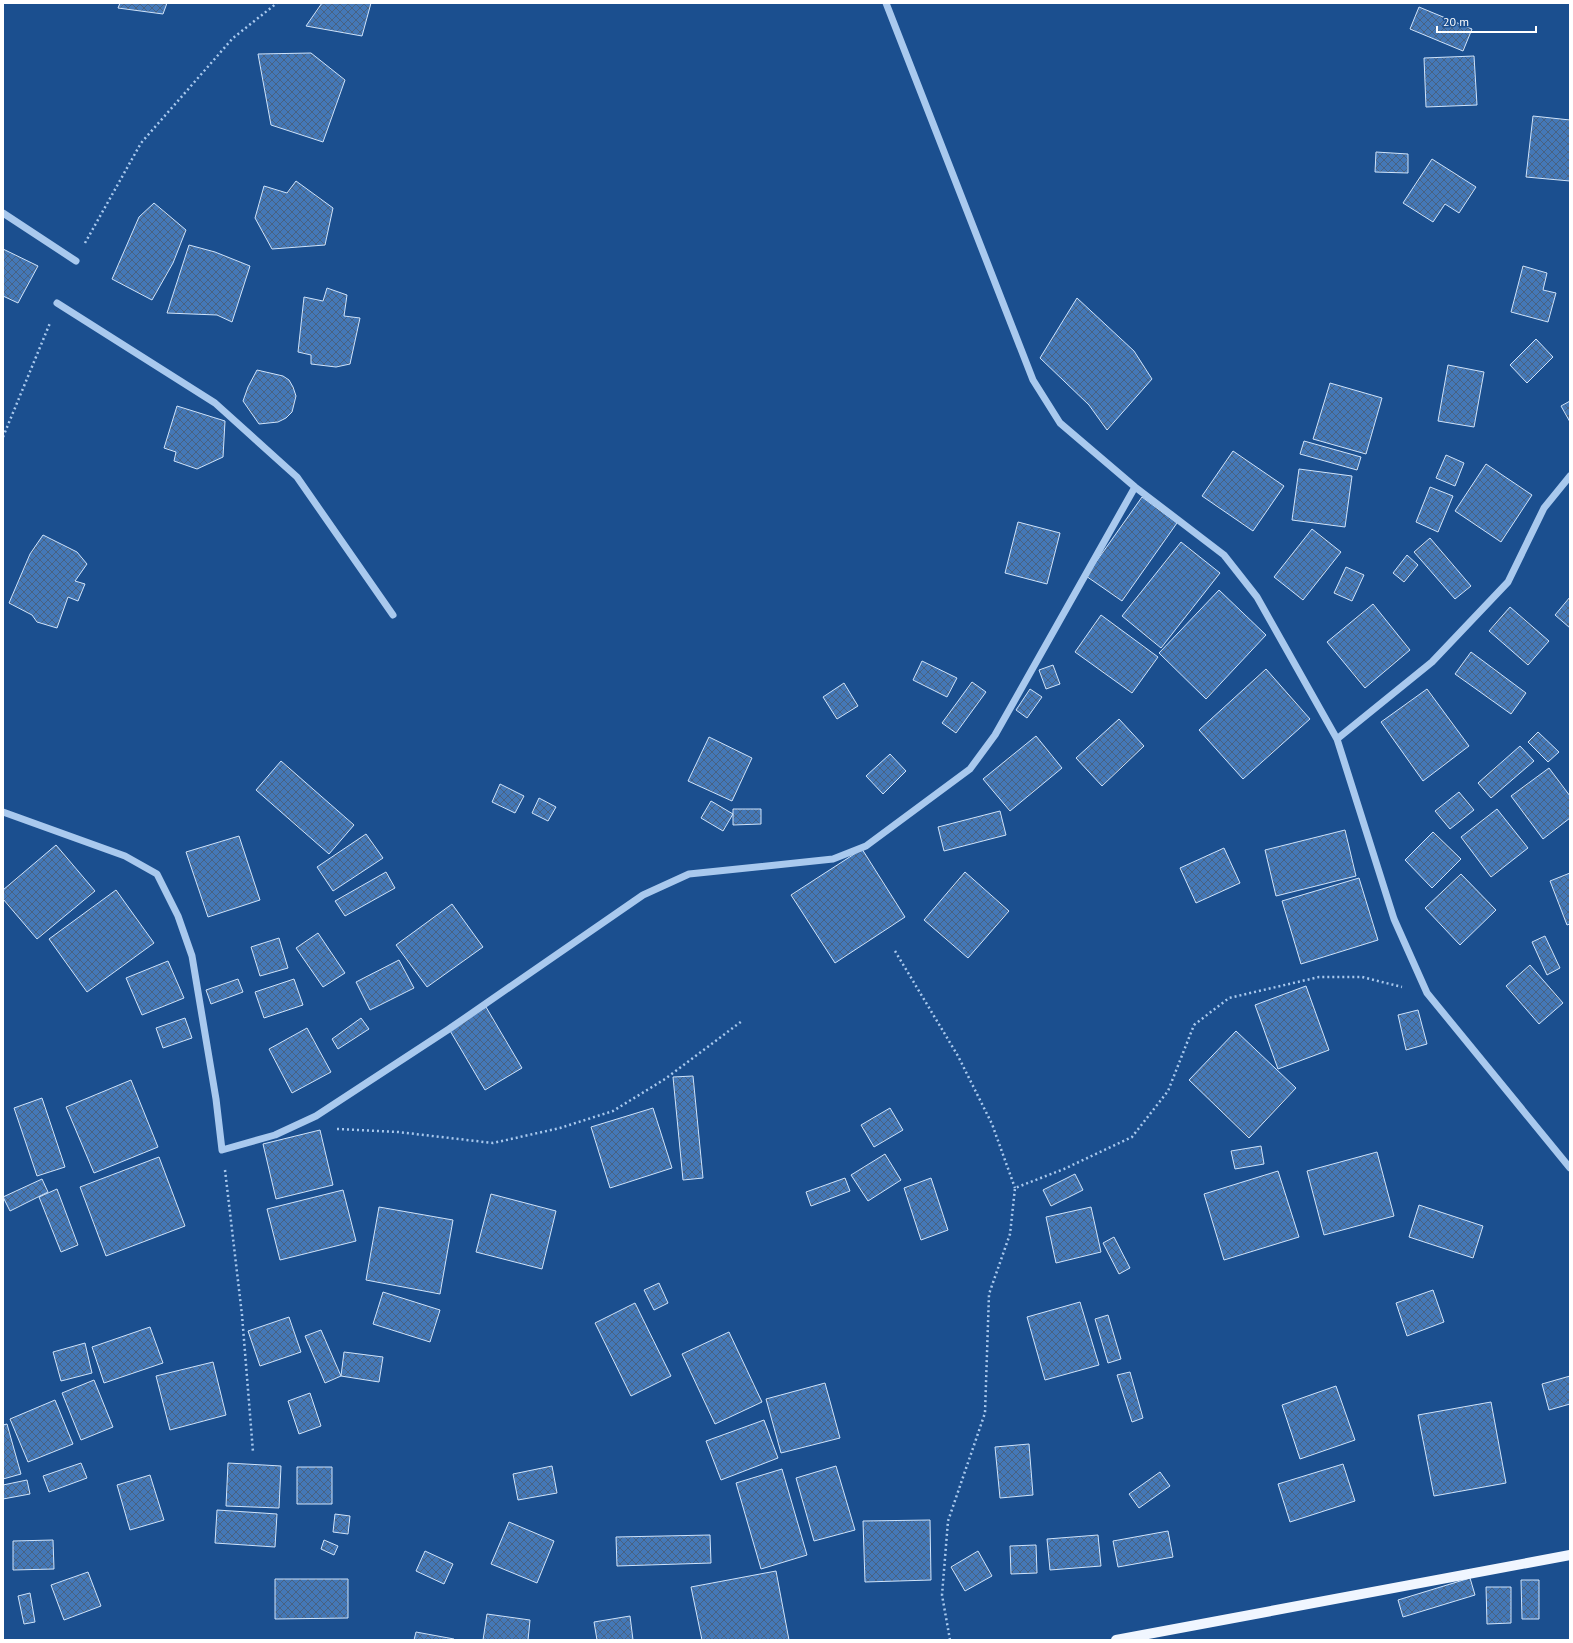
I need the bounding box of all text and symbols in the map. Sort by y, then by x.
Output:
scale bar [1437,8,1536,34]
text: 20 m [1443,14,1469,29]

